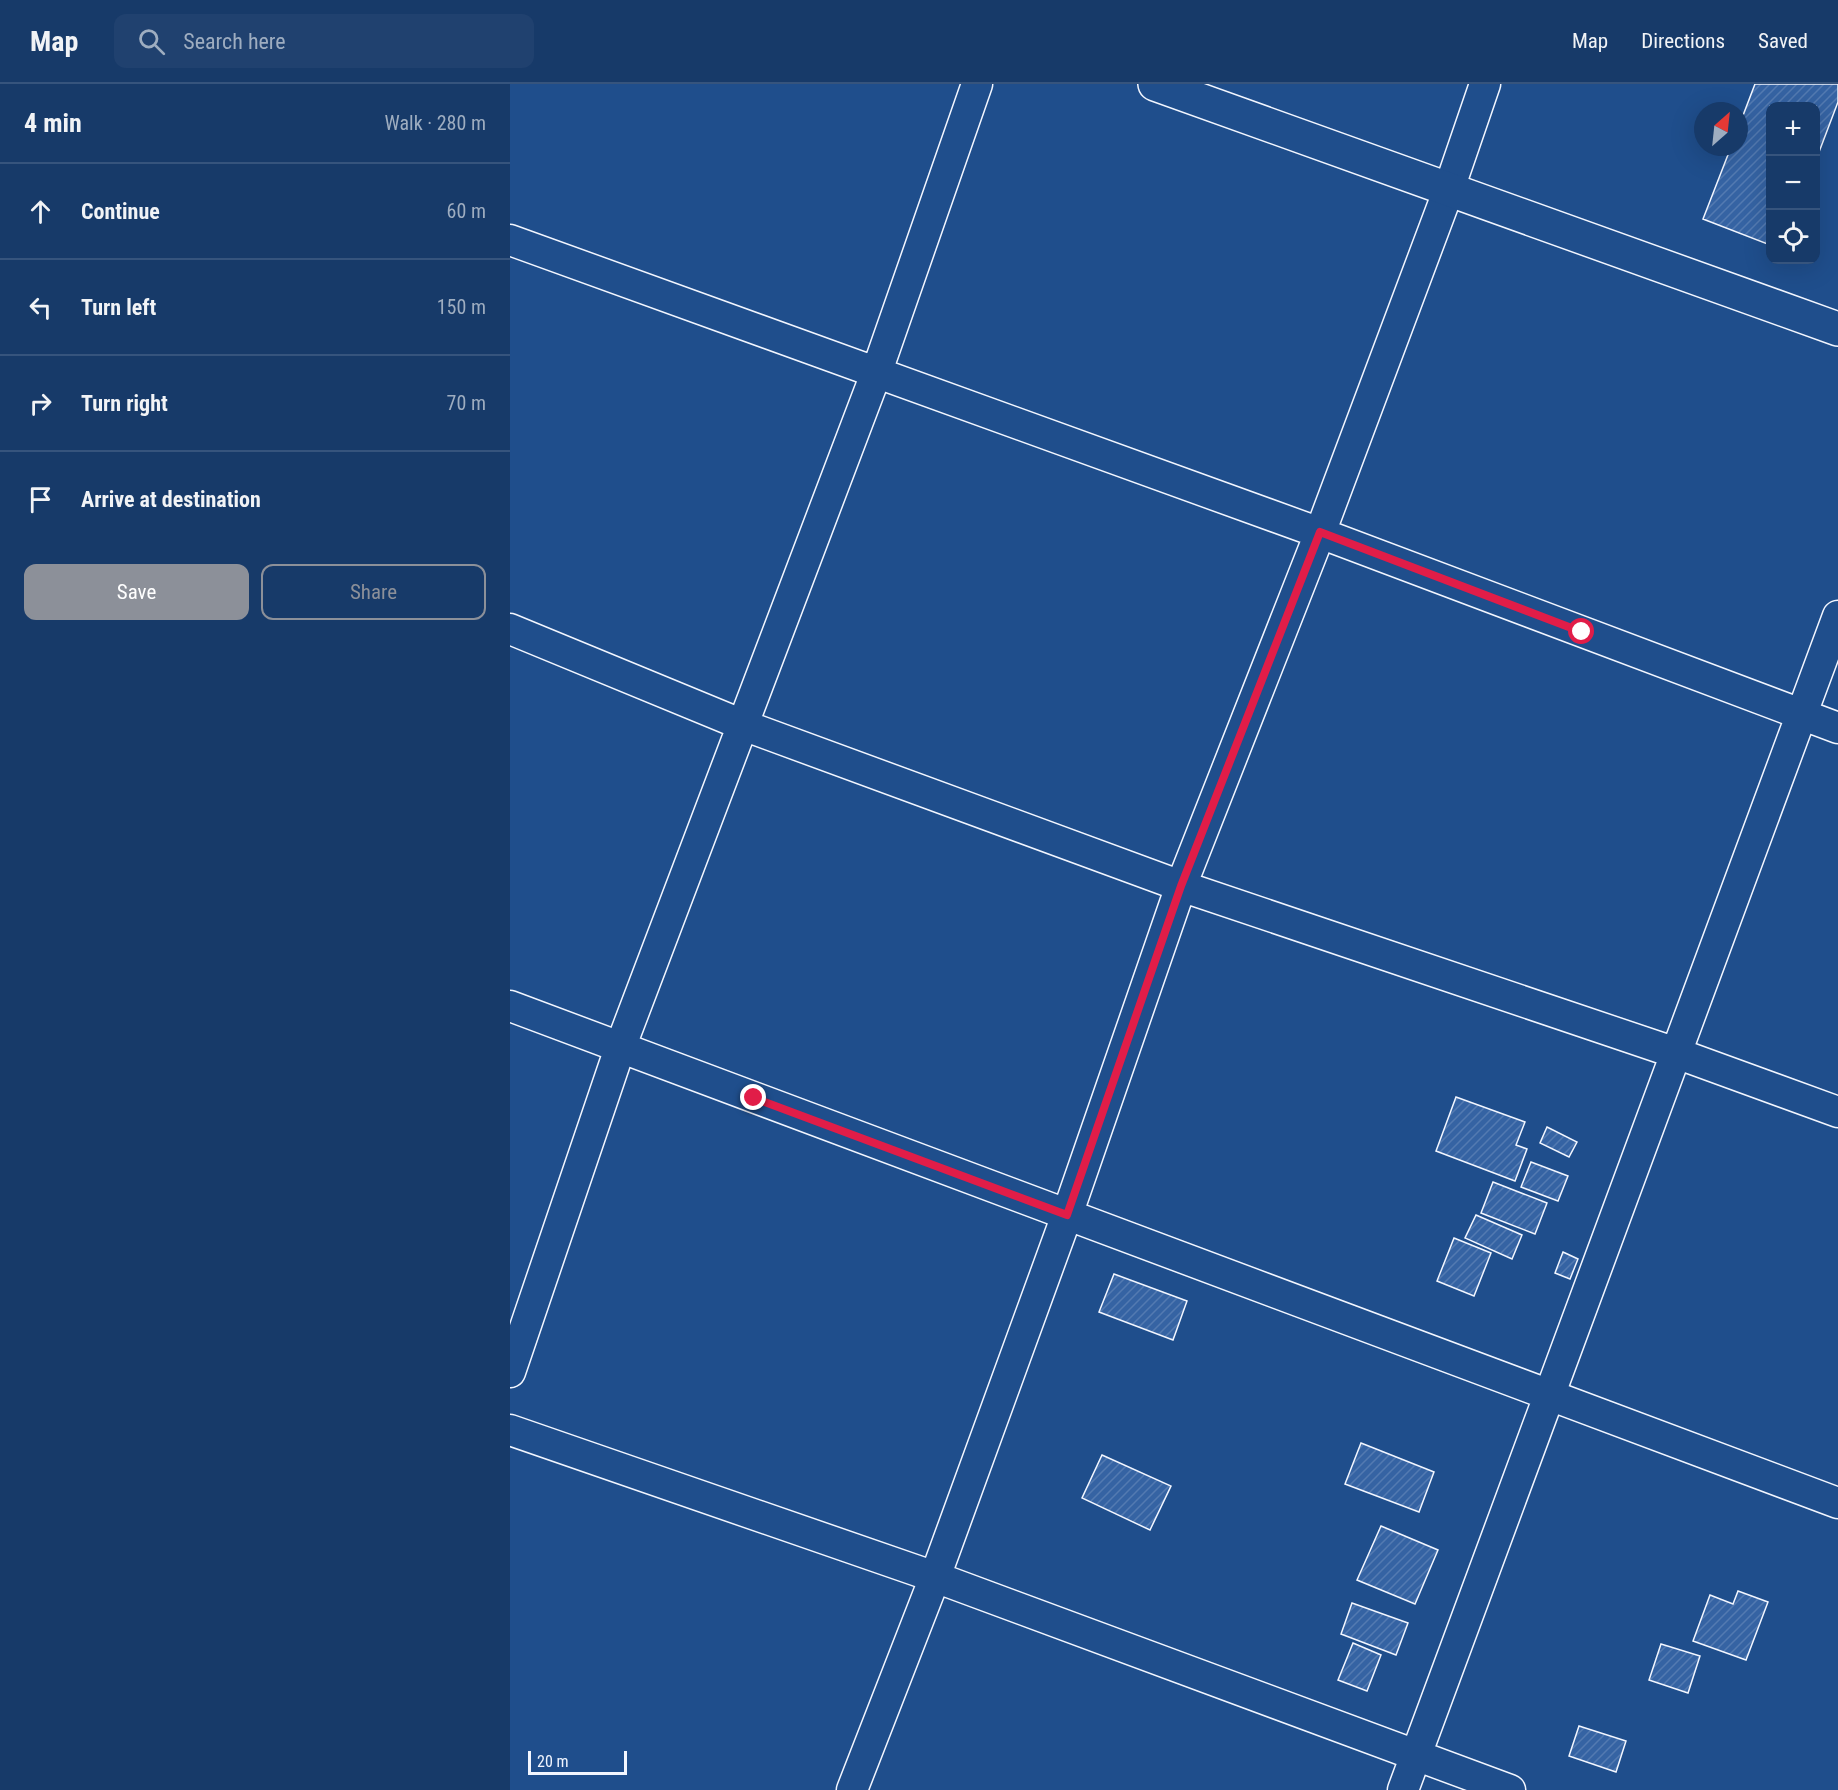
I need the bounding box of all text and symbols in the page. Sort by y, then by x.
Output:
search box [114,14,534,68]
text: Map [30,25,78,58]
icon: search [135,25,168,58]
text: Search here [183,29,286,54]
text: Map [1572,29,1608,53]
text: Directions [1641,29,1725,53]
text: Saved [1758,29,1808,53]
north arrow [1694,102,1748,156]
map controls [1766,102,1820,264]
button: + [1766,102,1820,156]
text: 4 min [24,108,82,138]
text: Walk · 280 m [385,111,486,135]
button: − [1766,156,1820,210]
icon: ahead [24,195,57,228]
text: Continue [81,199,160,224]
text: 60 m [447,199,486,223]
button: locate [1766,210,1820,264]
icon: left [24,291,57,324]
text: Turn left [81,295,156,320]
text: 150 m [437,295,486,319]
icon: right [24,387,57,420]
text: Turn right [81,391,168,416]
text: 70 m [447,391,486,415]
icon: arrive [24,483,57,516]
text: Arrive at destination [81,487,261,512]
button: Save [24,564,249,620]
button: Share [261,564,486,620]
route start [1568,618,1594,644]
route end [740,1084,766,1110]
scale bar [528,1748,627,1776]
text: 20 m [537,1752,569,1771]

